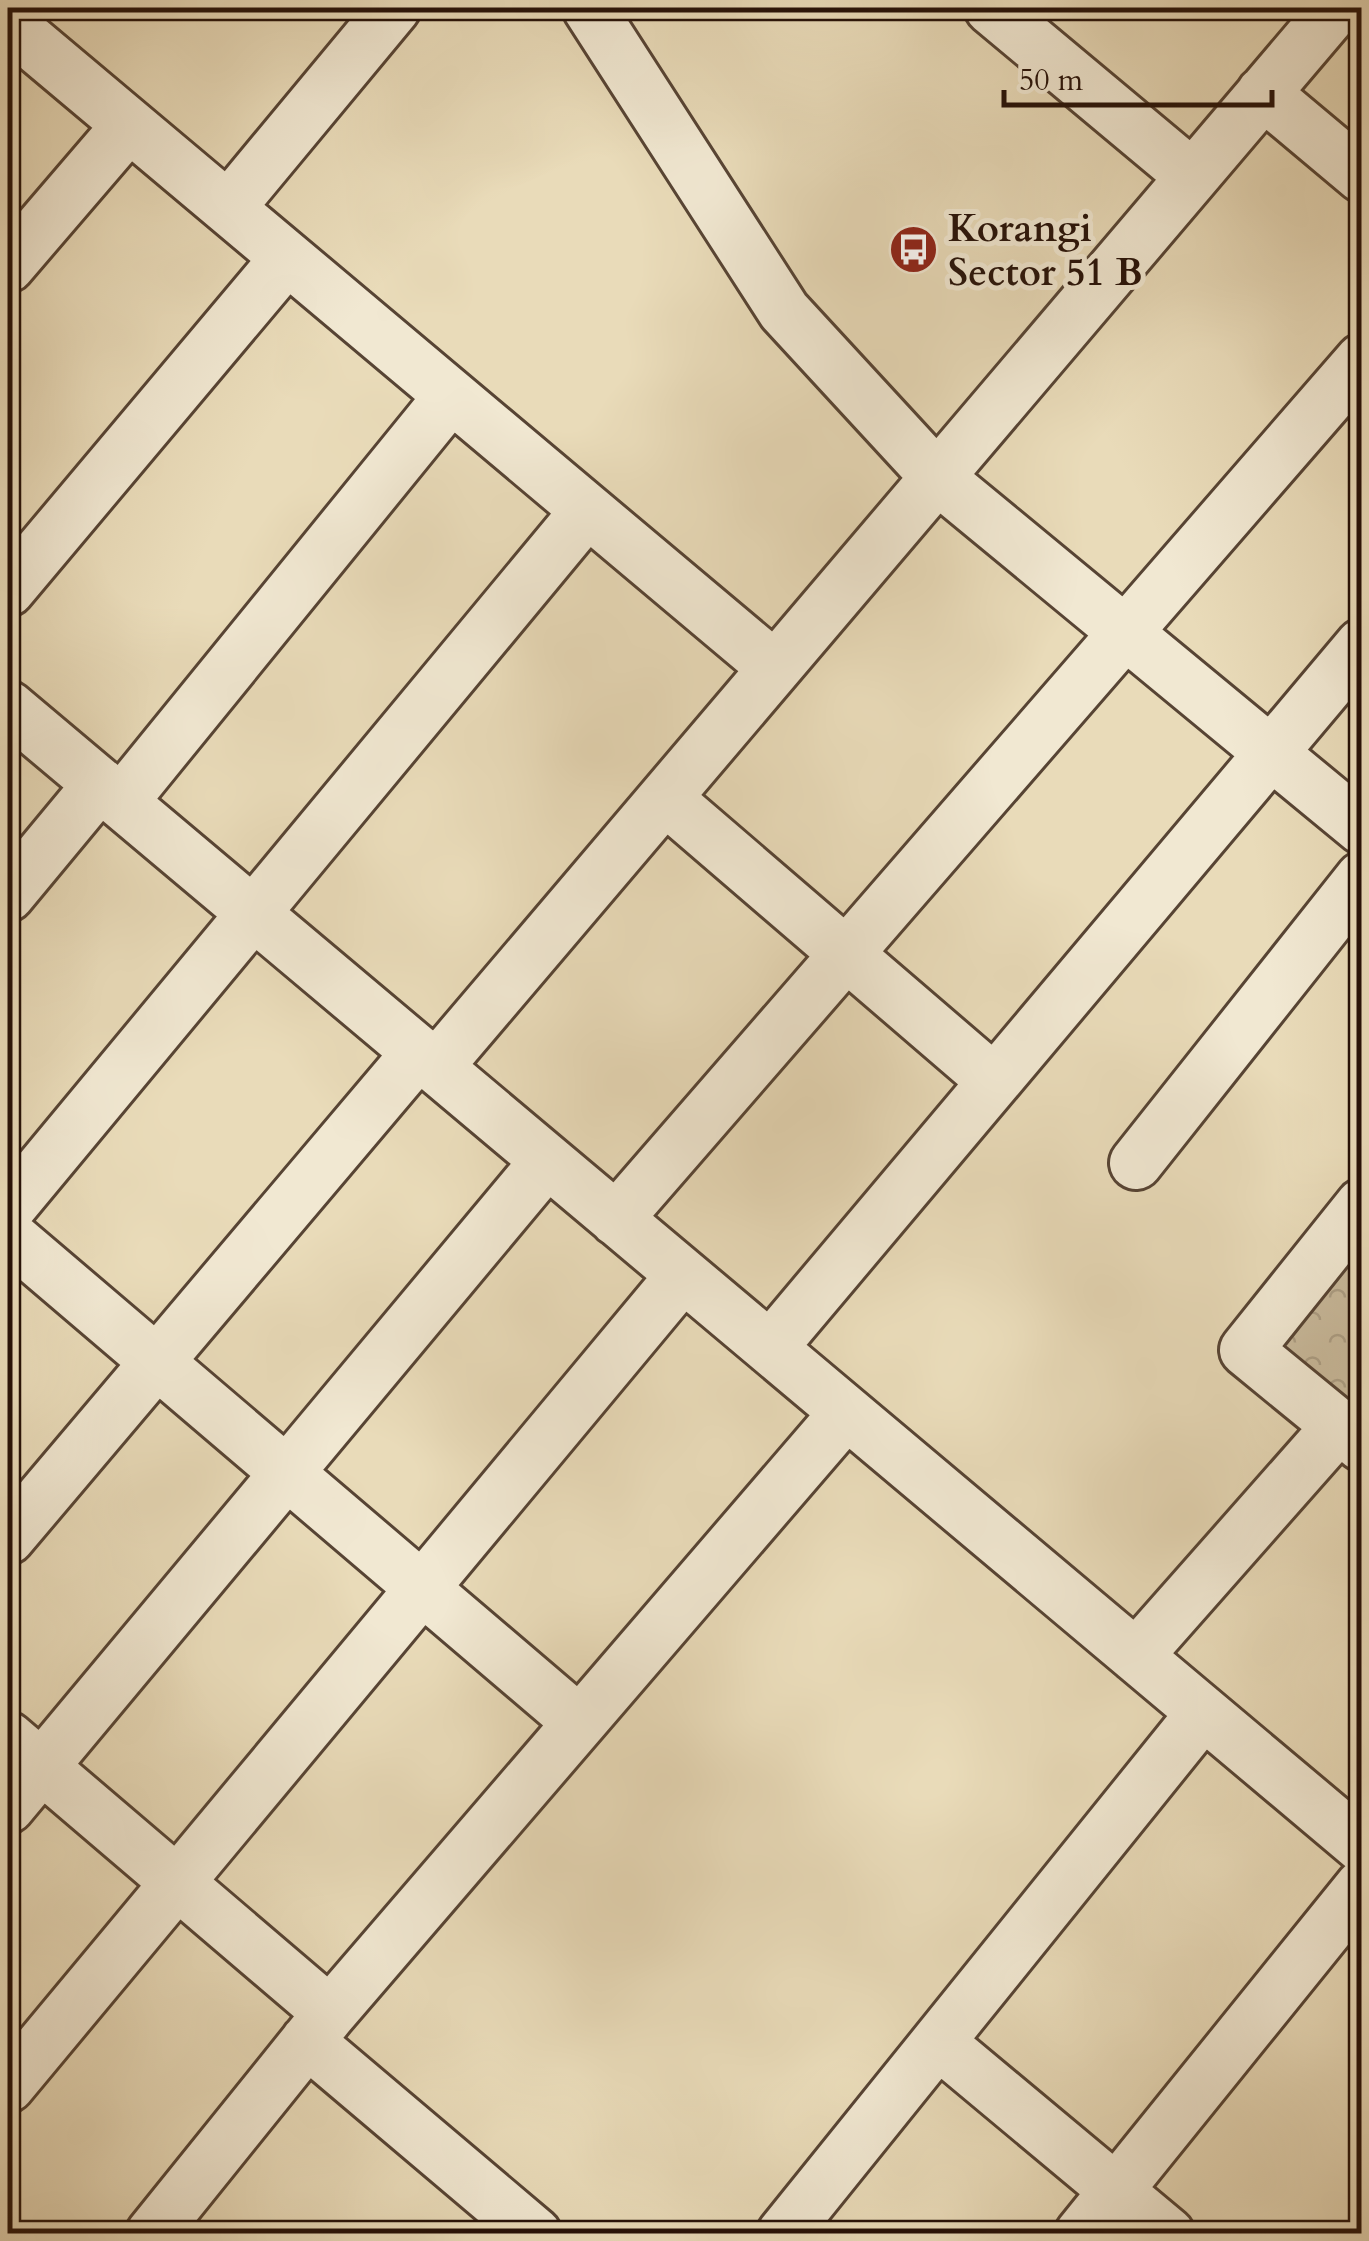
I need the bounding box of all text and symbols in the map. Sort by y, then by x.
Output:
scale bar [1004,45,1272,107]
text: 50 m [1019,60,1084,101]
place label: Korangi Sector 51 B [948,203,1143,299]
bus stop icon: Korangi Sector 51 B [887,224,939,276]

